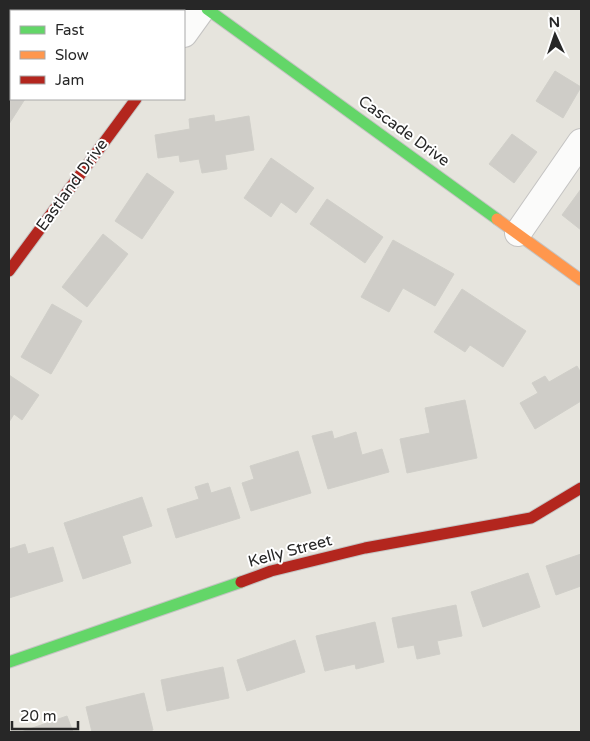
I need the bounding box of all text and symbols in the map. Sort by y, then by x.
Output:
legend [10,10,185,100]
north arrow [530,10,580,60]
text: N [548,14,560,31]
text: Fast [55,21,85,39]
text: Slow [55,46,89,64]
text: Jam [55,71,84,89]
street label: Cascade Drive [354,91,454,171]
street label: Eastland Drive [32,135,112,235]
street label: Kelly Street [246,530,334,572]
scale bar [12,698,79,730]
text: 20 m [20,707,57,725]

